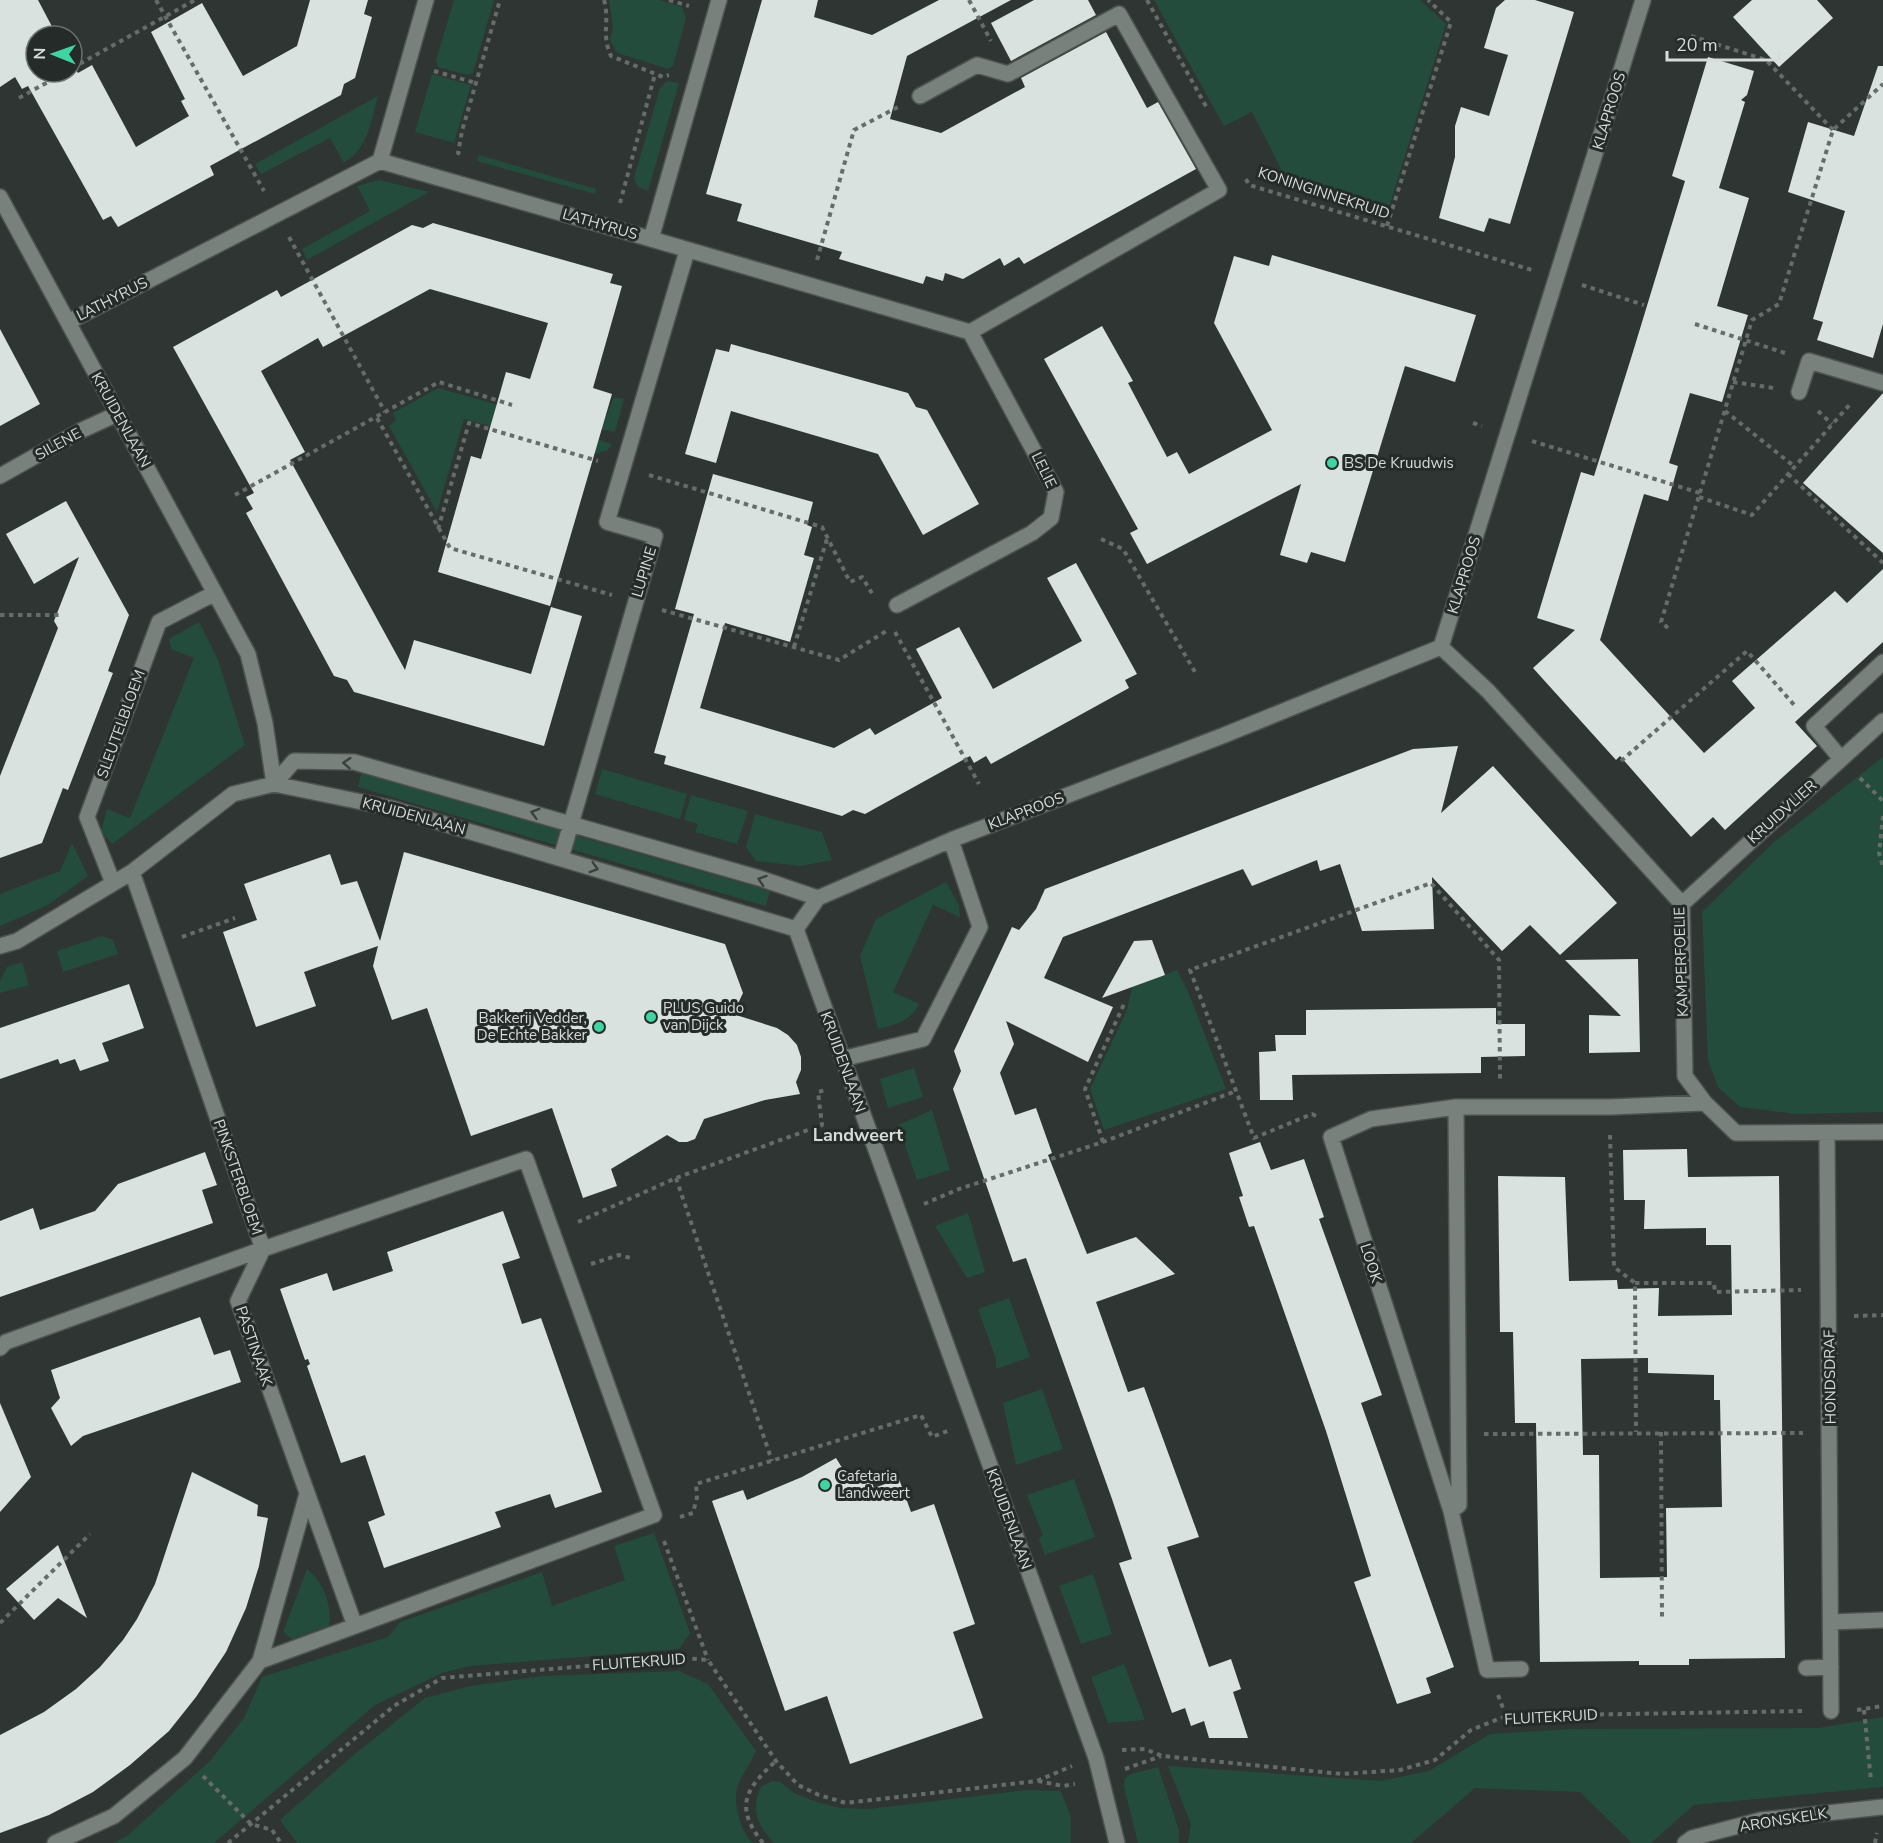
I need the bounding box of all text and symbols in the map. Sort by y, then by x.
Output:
north arrow [24,24,84,84]
scale bar [1667,24,1780,62]
text: 20 m [1676,33,1718,57]
text: N [29,48,51,60]
street label: KLAPROOS [1588,70,1630,152]
street label: KONINGINNEKRUID [1256,162,1392,224]
street label: LATHYRUS [560,204,640,244]
street label: LATHYRUS [73,273,151,325]
street label: KRUIDENLAAN [87,369,155,471]
street label: SILENE [31,423,85,465]
street label: LELIE [1027,449,1061,491]
place label: BS De Kruudwis [1344,453,1454,473]
marker: BS De Kruudwis [1325,456,1339,470]
street label: KLAPROOS [1443,534,1485,616]
street label: LUPINE [627,544,661,600]
street label: SLEUTELBLOEM [92,667,150,781]
one-way arrow [342,756,351,769]
street label: KRUIDVLIER [1743,776,1821,848]
street label: KLAPROOS [985,787,1067,835]
street label: KRUIDENLAAN [360,793,468,839]
one-way arrow [530,808,541,820]
one-way arrow [588,861,599,873]
one-way arrow [757,874,768,887]
street label: KAMPERFOELIE [1669,907,1693,1017]
place label: PLUS Guido van Dijck [663,998,744,1035]
place label: Bakkerij Vedder, De Echte Bakker [477,1008,588,1045]
street label: KRUIDENLAAN [815,1009,871,1115]
marker: PLUS Guido van Dijck [644,1010,658,1024]
marker: Bakkerij Vedder, De Echte Bakker [592,1020,606,1034]
street label: PINKSTERBLOEM [209,1117,267,1237]
district label: Landweert [813,1123,903,1147]
street label: LOOK [1355,1241,1387,1286]
street label: PASTINAAK [231,1303,277,1389]
street label: HONDSDRAF [1819,1330,1841,1424]
place label: Cafetaria Landweert [837,1466,911,1503]
street label: KRUIDENLAAN [981,1466,1037,1572]
marker: Cafetaria Landweert [818,1478,832,1492]
street label: FLUITEKRUID [592,1649,686,1675]
street label: FLUITEKRUID [1504,1705,1598,1729]
street label: ARONSKELK [1738,1803,1829,1837]

